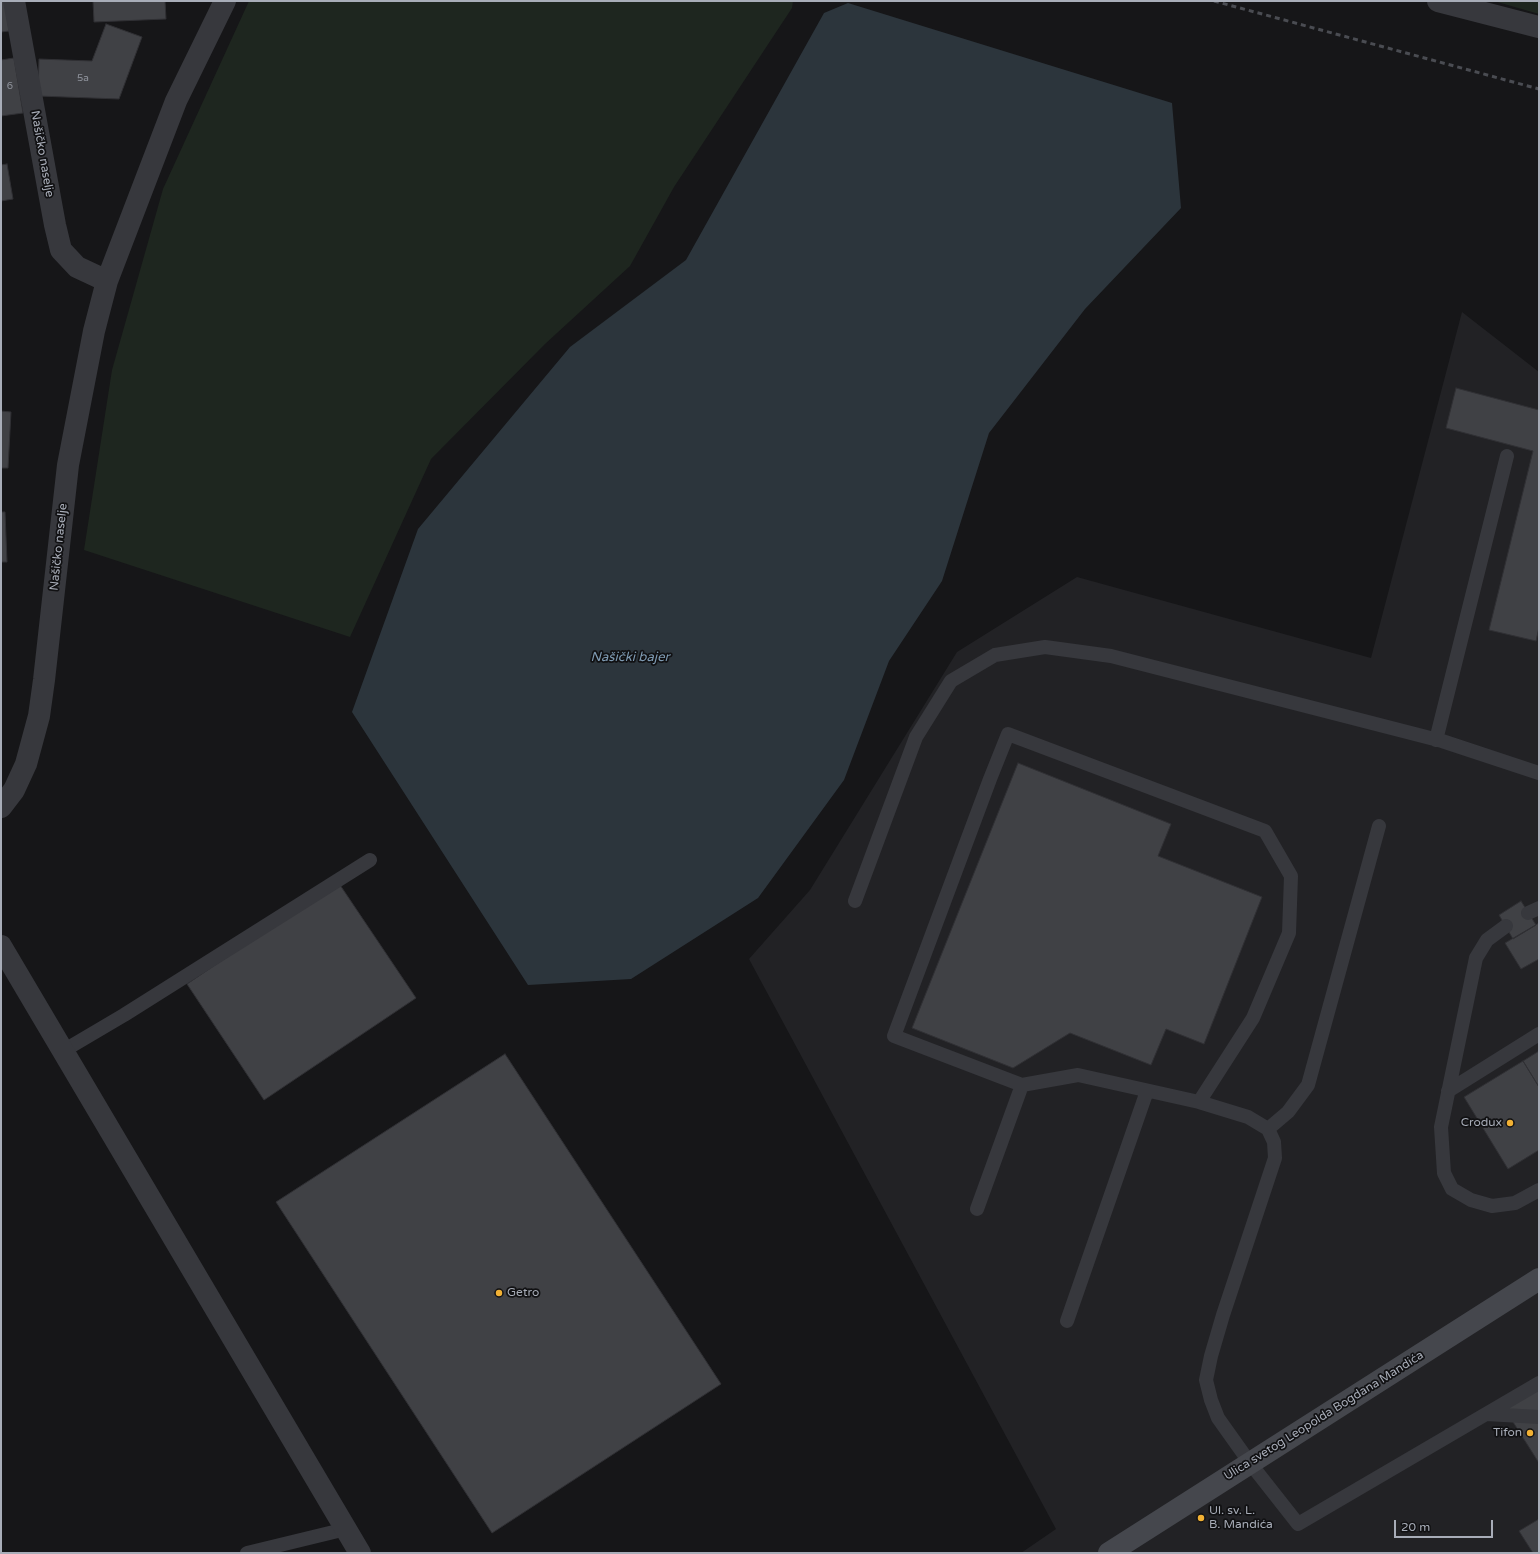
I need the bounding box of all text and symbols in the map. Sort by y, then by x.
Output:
house number: 5a [77,72,89,84]
house number: 6 [7,80,13,92]
street label: Našičko naselje [27,110,57,198]
street label: Našičko naselje [47,503,71,591]
water label: Našički bajer [590,650,670,666]
place label: Crodux [1461,1116,1502,1130]
marker: Crodux [1505,1118,1515,1128]
place label: Getro [507,1286,539,1300]
marker: Getro [494,1288,504,1298]
street label: Ulica svetog Leopolda Bogdana Mandića [1222,1348,1426,1484]
place label: Tifon [1493,1426,1522,1440]
marker: Tifon [1525,1428,1535,1438]
place label: Ul. sv. L. B. Mandića [1209,1504,1273,1532]
scale bar [1396,1512,1495,1538]
marker: Ul. sv. L. B. Mandića [1196,1513,1206,1523]
text: 20 m [1401,1520,1430,1534]

